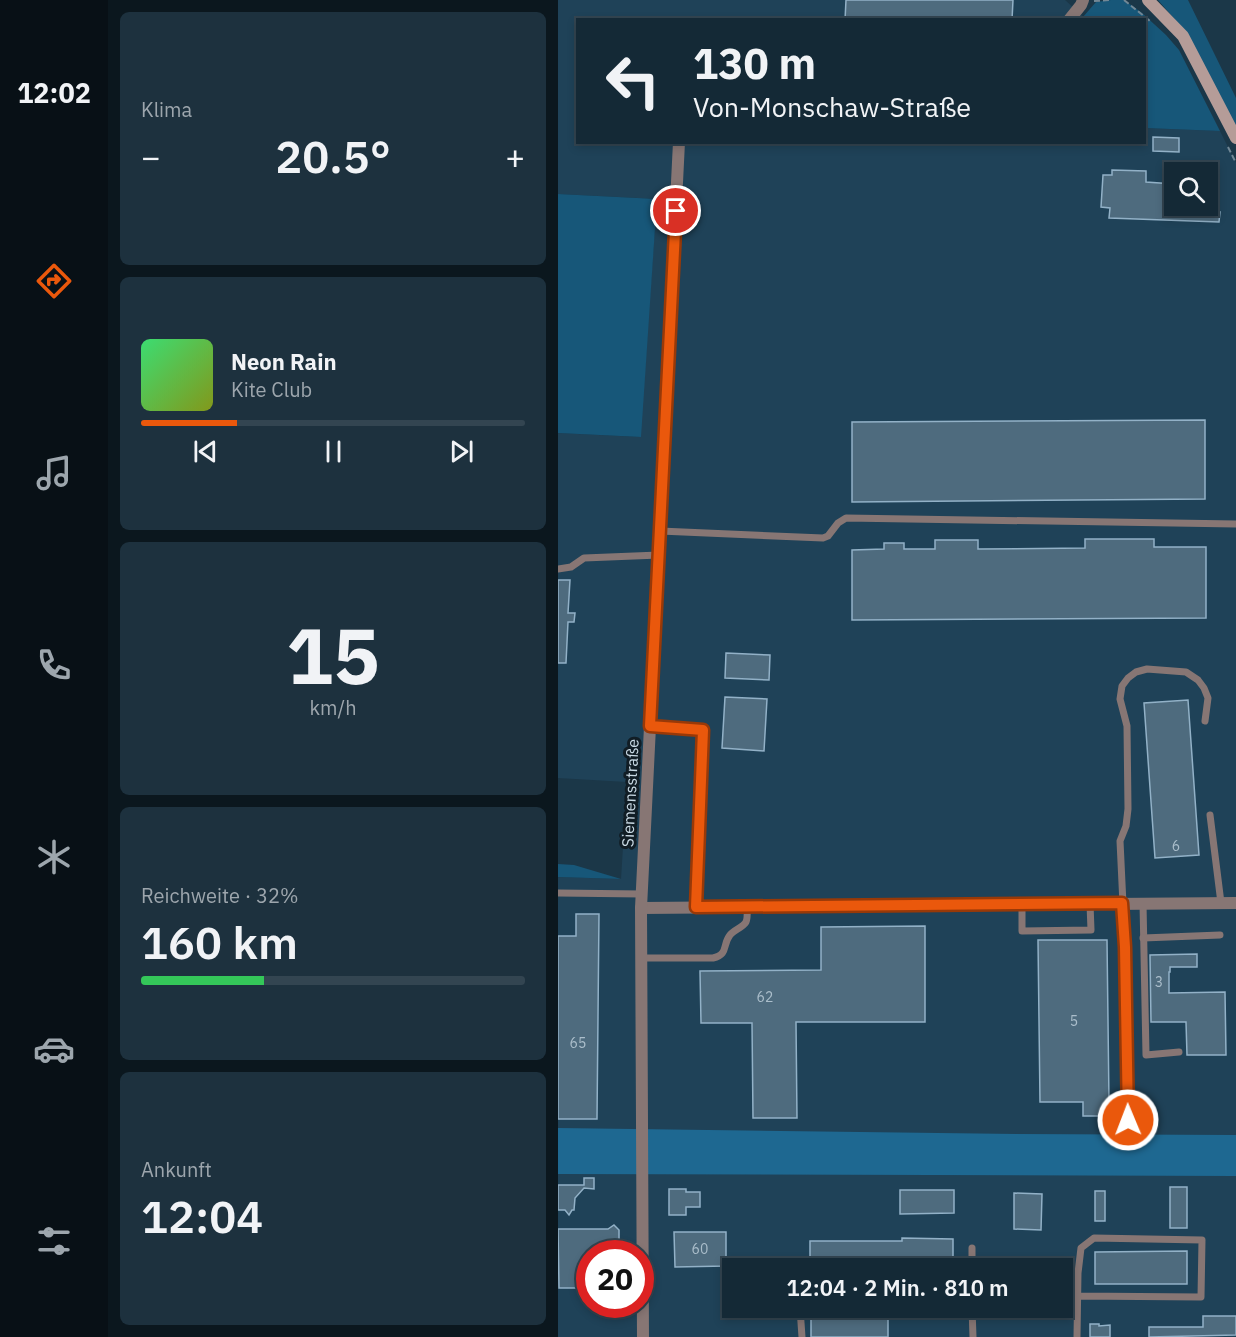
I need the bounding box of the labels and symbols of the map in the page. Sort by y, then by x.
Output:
pin [650,185,701,236]
street label: Siemensstraße [617,738,643,848]
house number: 6 [1172,837,1180,855]
house number: 3 [1155,973,1163,991]
house number: 62 [757,988,773,1006]
house number: 5 [1070,1012,1078,1030]
house number: 65 [570,1034,586,1052]
position arrow [1096,1088,1160,1152]
speed limit sign: 20 [576,1240,654,1318]
house number: 60 [692,1240,708,1258]

